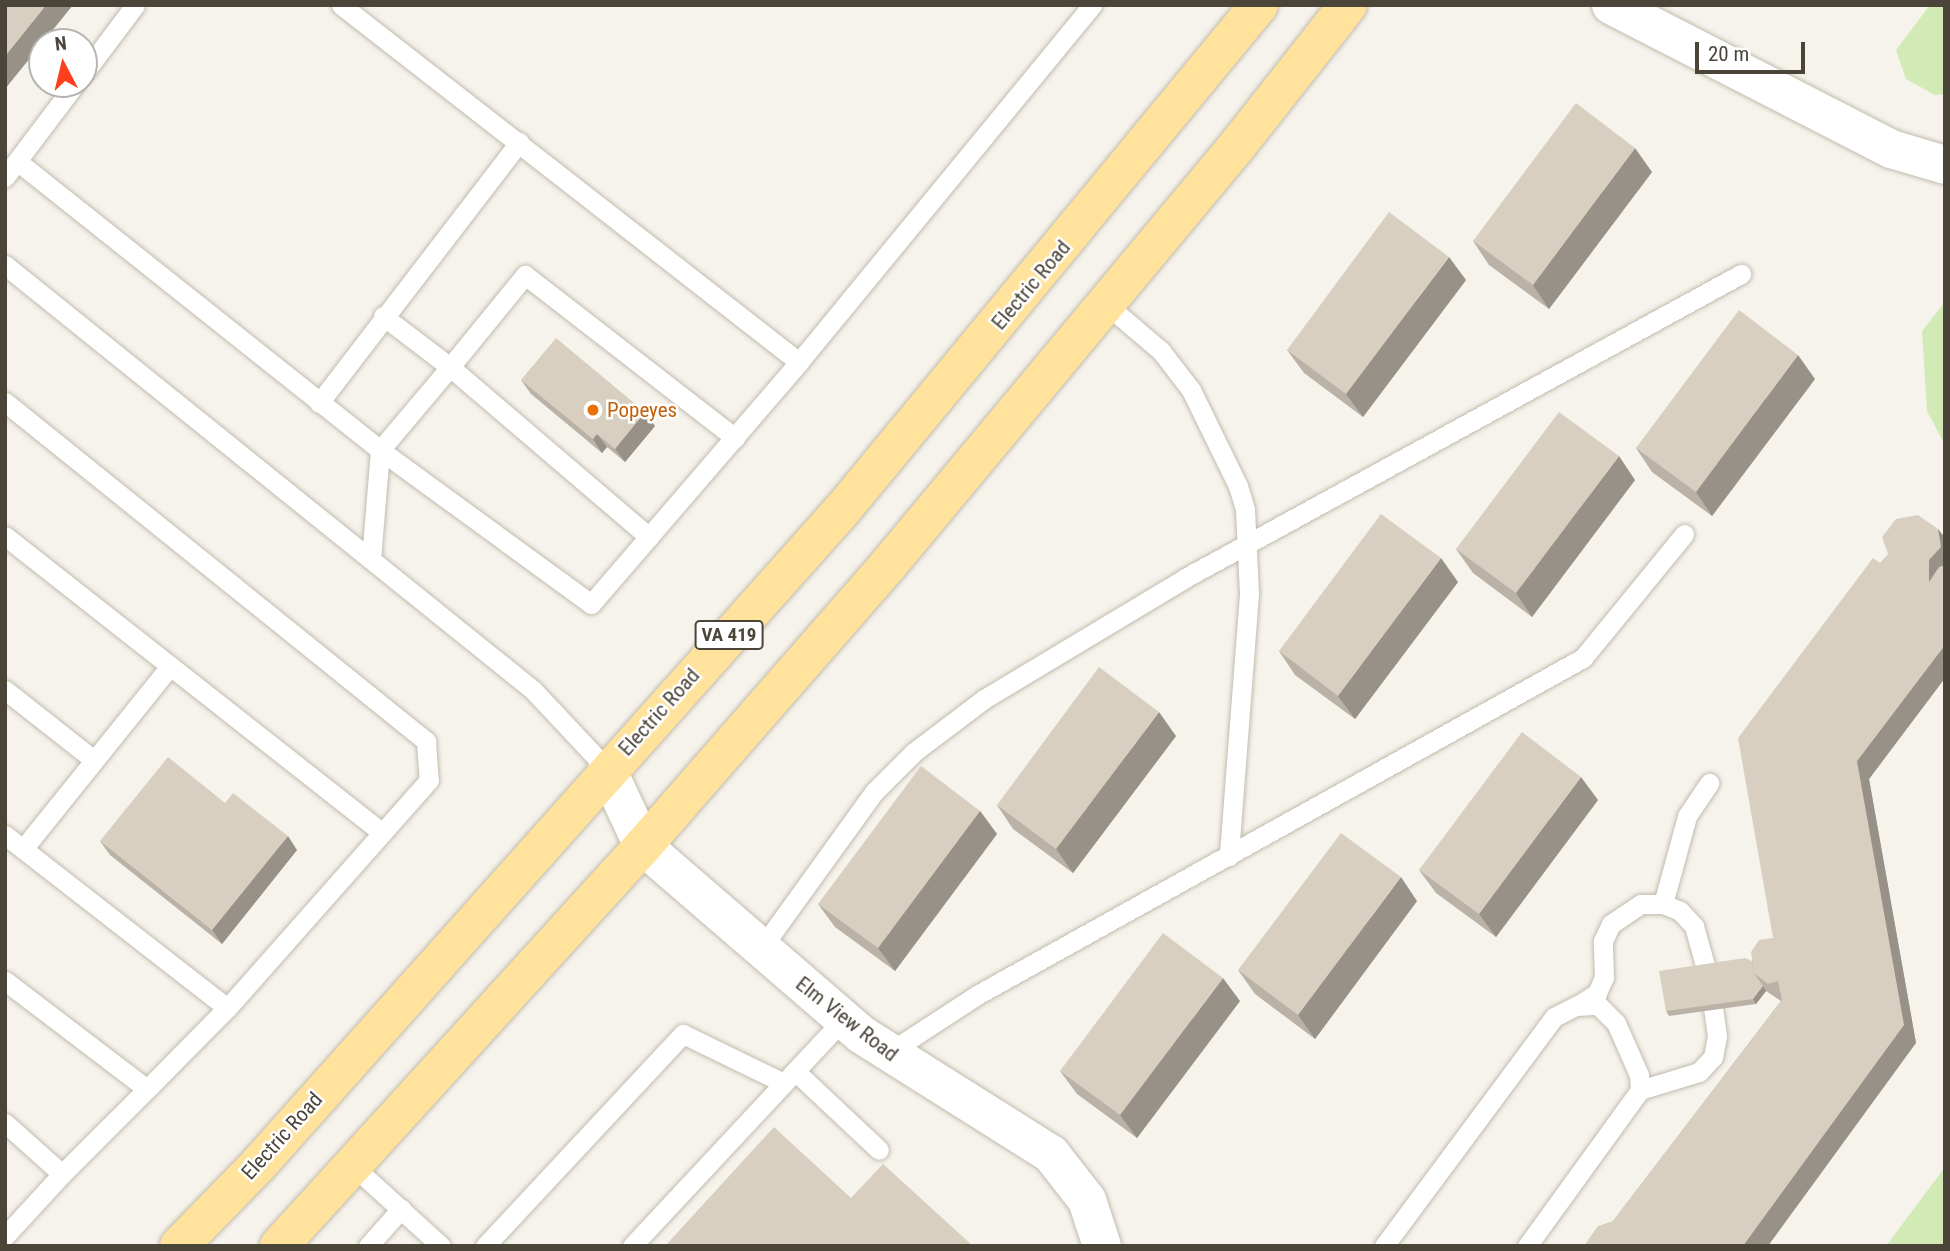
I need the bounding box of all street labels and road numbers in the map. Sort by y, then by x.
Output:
street label: Electric Road [986,235,1076,335]
road number: VA 419 [694,620,764,650]
street label: Electric Road [613,663,705,761]
street label: Elm View Road [791,971,903,1067]
street label: Electric Road [236,1087,328,1185]

